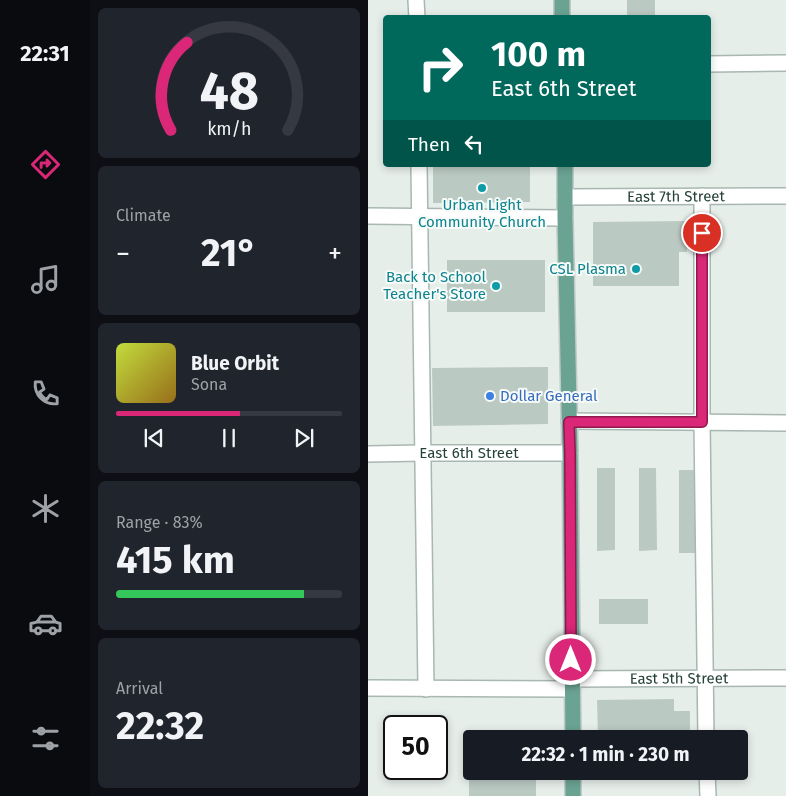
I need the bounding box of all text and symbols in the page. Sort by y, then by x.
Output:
text: 100 m [491,33,586,75]
icon: right [408,35,473,100]
text: 22:31 [20,40,70,67]
text: 48 [199,60,259,123]
text: East 6th Street [491,75,636,102]
text: km/h [207,118,251,140]
icon: left [460,130,488,158]
text: Then [408,133,450,156]
icon: directions [28,147,63,182]
marker: Urban Light Community Church [476,182,488,194]
street label: East 7th Street [627,187,726,206]
place label: Urban Light Community Church [418,196,546,231]
text: Climate [116,206,171,225]
pin [681,212,723,254]
icon: arrive [688,219,716,247]
text: 21° [201,230,257,276]
text: − [116,237,130,270]
text: + [328,237,342,270]
place label: CSL Plasma [549,260,626,278]
icon: music [28,262,63,297]
marker: CSL Plasma [630,263,642,275]
place label: Back to School Teacher's Store [383,268,487,303]
marker: Back to School Teacher's Store [490,280,502,292]
text: Blue Orbit [191,352,279,375]
text: Sona [191,375,227,394]
icon: phone [28,376,63,411]
place label: Dollar General [500,387,598,405]
marker: Dollar General [484,390,496,402]
icon: previous [140,424,168,452]
icon: pause [215,424,243,452]
icon: next [290,424,318,452]
street label: East 6th Street [419,444,519,462]
icon: climate [28,491,63,526]
text: Range · 83% [116,513,203,532]
text: 415 km [116,537,235,583]
icon: car [28,606,63,641]
position arrow [544,633,596,685]
street label: East 5th Street [630,669,729,688]
text: Arrival [116,679,163,698]
text: 22:32 [116,703,204,749]
speed limit sign: 50 [383,715,448,780]
icon: filters [28,721,63,756]
text: 22:32 · 1 min · 230 m [521,743,690,766]

